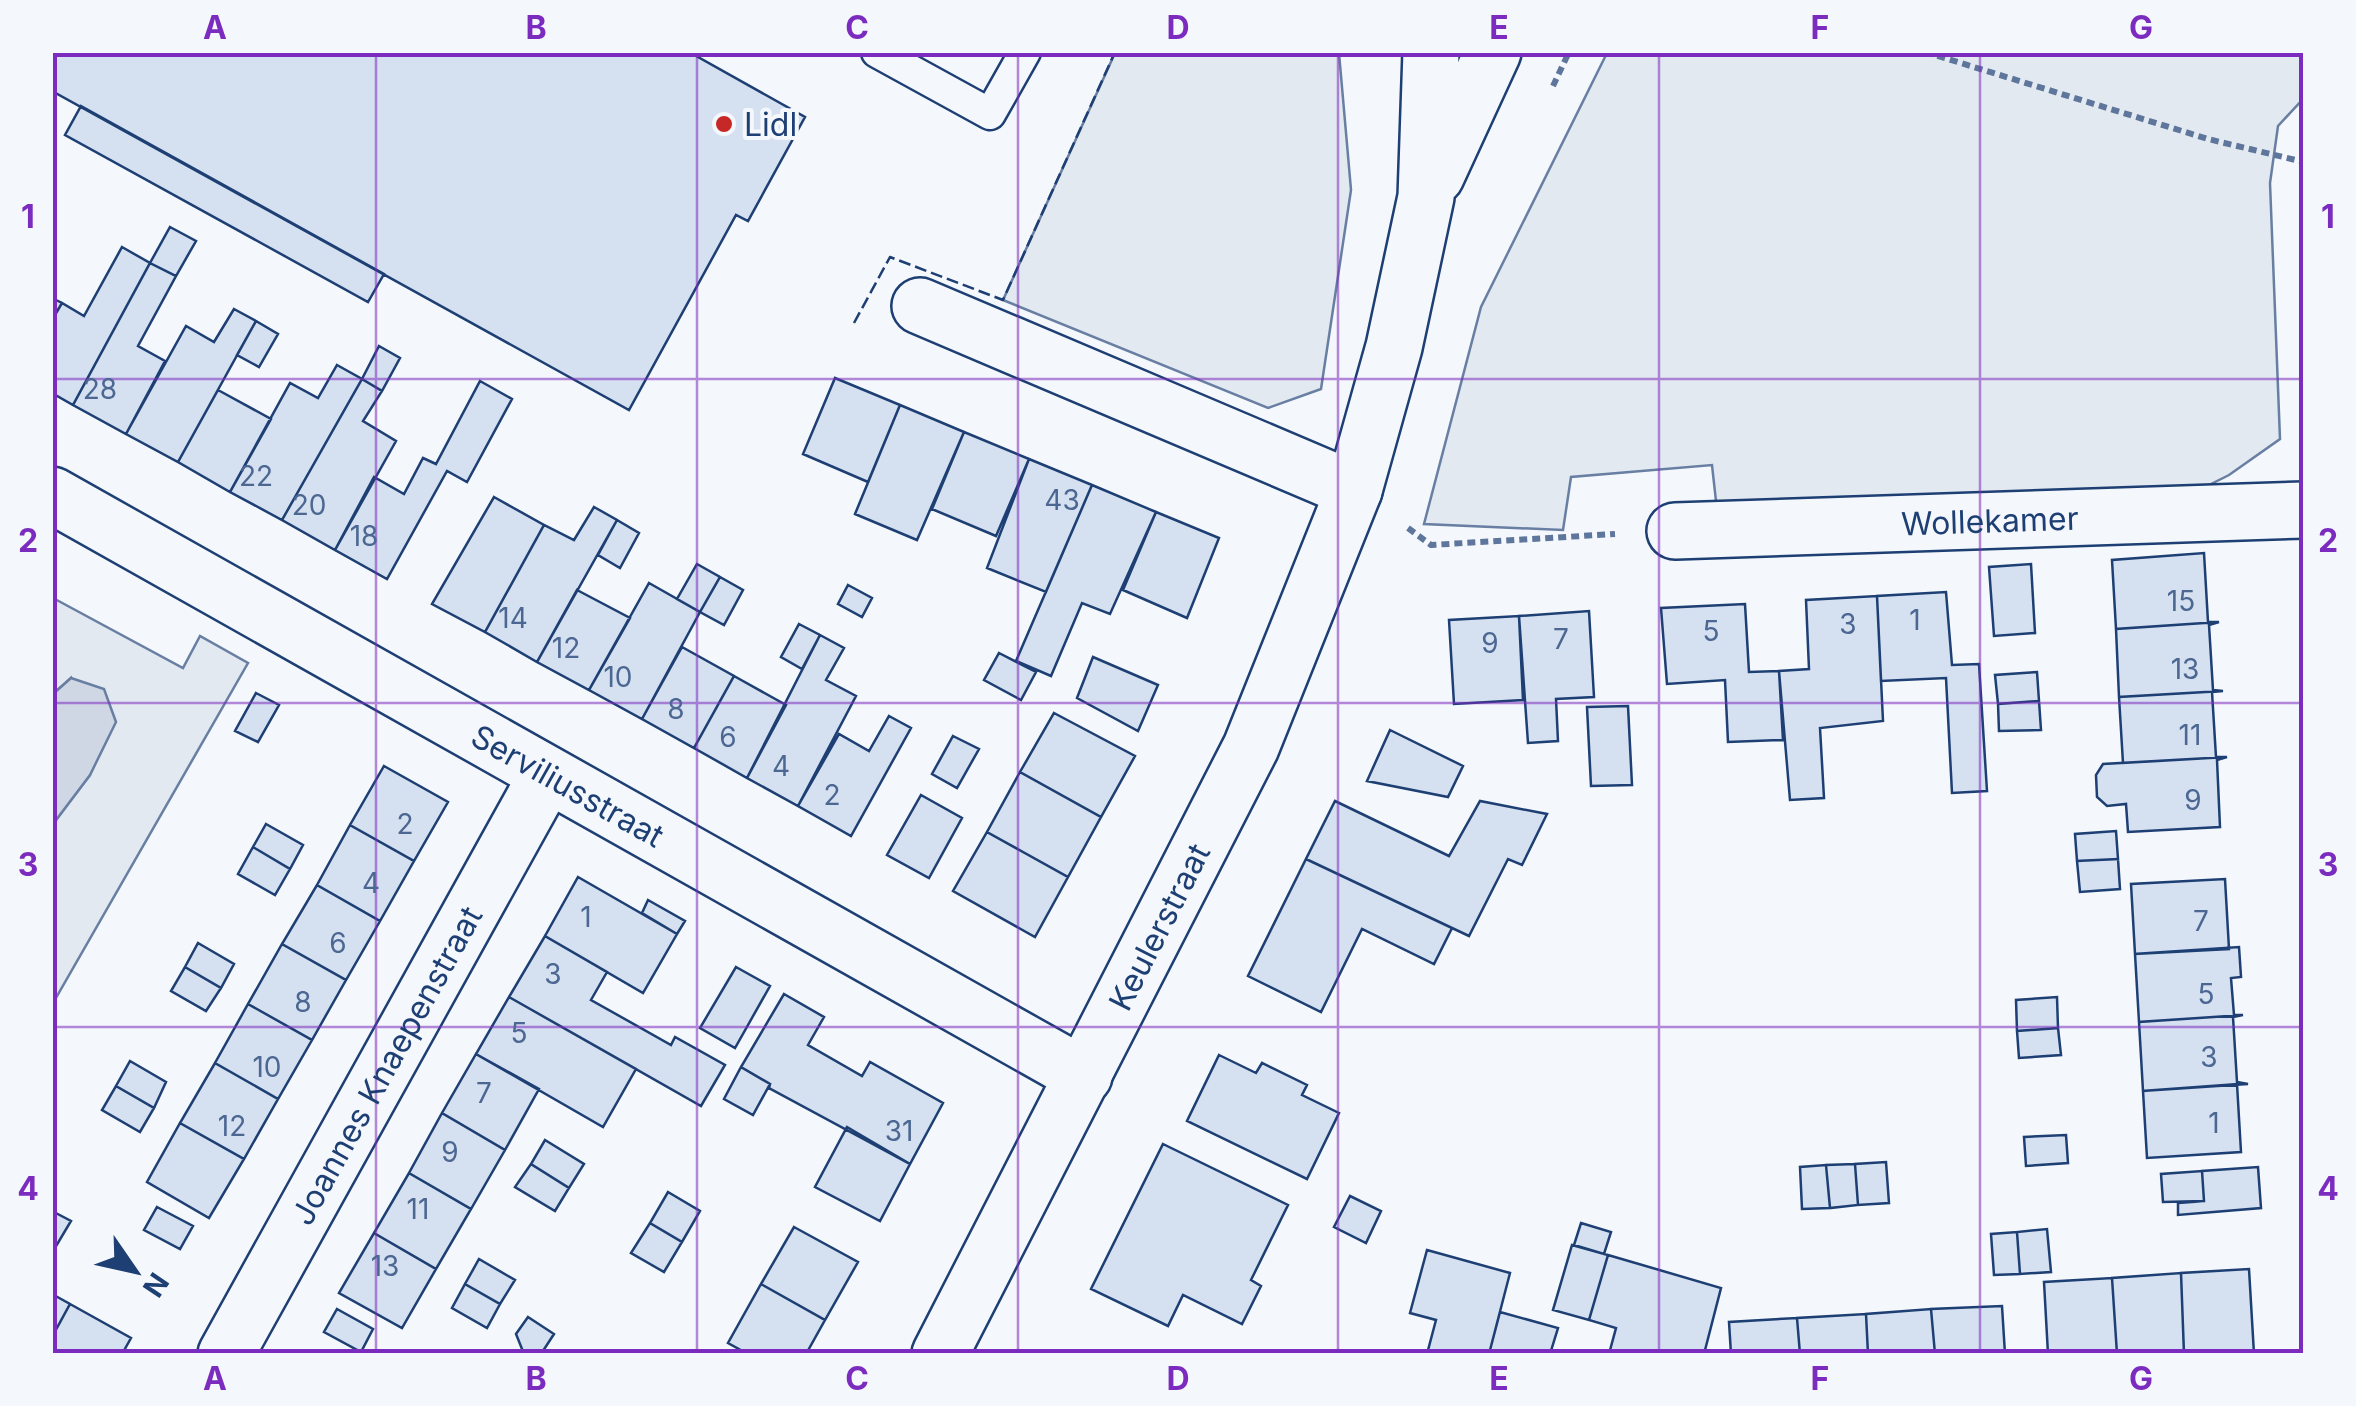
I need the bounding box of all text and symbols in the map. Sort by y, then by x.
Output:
text: A [203,8,227,47]
text: B [525,8,547,47]
text: C [845,8,869,47]
text: D [1166,8,1190,47]
text: E [1489,8,1509,47]
text: F [1811,8,1829,47]
text: G [2129,8,2153,47]
place label: Lidl [744,105,797,144]
marker: Lidl [713,113,735,135]
text: 1 [21,197,35,236]
text: 1 [2321,197,2335,236]
house number: 28 [83,372,117,406]
house number: 22 [239,459,273,493]
house number: 43 [1044,483,1080,517]
house number: 20 [292,488,326,522]
street label: Wollekamer [1900,498,2079,543]
house number: 18 [350,519,378,553]
text: 2 [18,521,38,560]
text: 2 [2318,521,2338,560]
house number: 15 [2167,584,2195,618]
house number: 14 [498,601,528,635]
house number: 1 [1909,603,1921,637]
house number: 3 [1839,607,1857,641]
house number: 5 [1702,614,1720,648]
house number: 7 [1553,622,1569,656]
house number: 9 [1481,626,1499,660]
house number: 12 [552,631,580,665]
house number: 13 [2171,652,2199,686]
house number: 10 [603,660,633,694]
house number: 8 [667,692,685,726]
street label: Serviliusstraat [465,716,671,855]
house number: 11 [2179,718,2201,752]
house number: 6 [719,720,737,754]
house number: 4 [772,749,790,783]
house number: 2 [823,778,841,812]
house number: 9 [2184,783,2202,817]
house number: 2 [396,807,414,841]
street label: Keulerstraat [1100,837,1218,1017]
text: 3 [18,845,38,884]
text: 3 [2318,845,2338,884]
house number: 4 [362,866,380,900]
street label: Joannes Knaepenstraat [282,899,490,1231]
house number: 1 [580,900,592,934]
house number: 7 [2193,904,2209,938]
house number: 6 [329,926,347,960]
house number: 3 [544,957,562,991]
house number: 5 [2197,977,2215,1011]
house number: 8 [294,985,312,1019]
house number: 5 [510,1016,528,1050]
house number: 3 [2200,1040,2218,1074]
house number: 10 [252,1050,282,1084]
house number: 7 [476,1076,492,1110]
house number: 1 [2208,1106,2220,1140]
house number: 12 [218,1109,246,1143]
house number: 31 [885,1114,913,1148]
house number: 9 [441,1135,459,1169]
text: 4 [17,1169,39,1208]
text: 4 [2317,1169,2339,1208]
house number: 11 [407,1192,429,1226]
north arrow [85,1221,185,1321]
house number: 13 [371,1249,399,1283]
text: N [136,1267,176,1303]
text: A [203,1359,227,1398]
text: B [525,1359,547,1398]
text: C [845,1359,869,1398]
text: D [1166,1359,1190,1398]
text: E [1489,1359,1509,1398]
text: F [1811,1359,1829,1398]
text: G [2129,1359,2153,1398]

